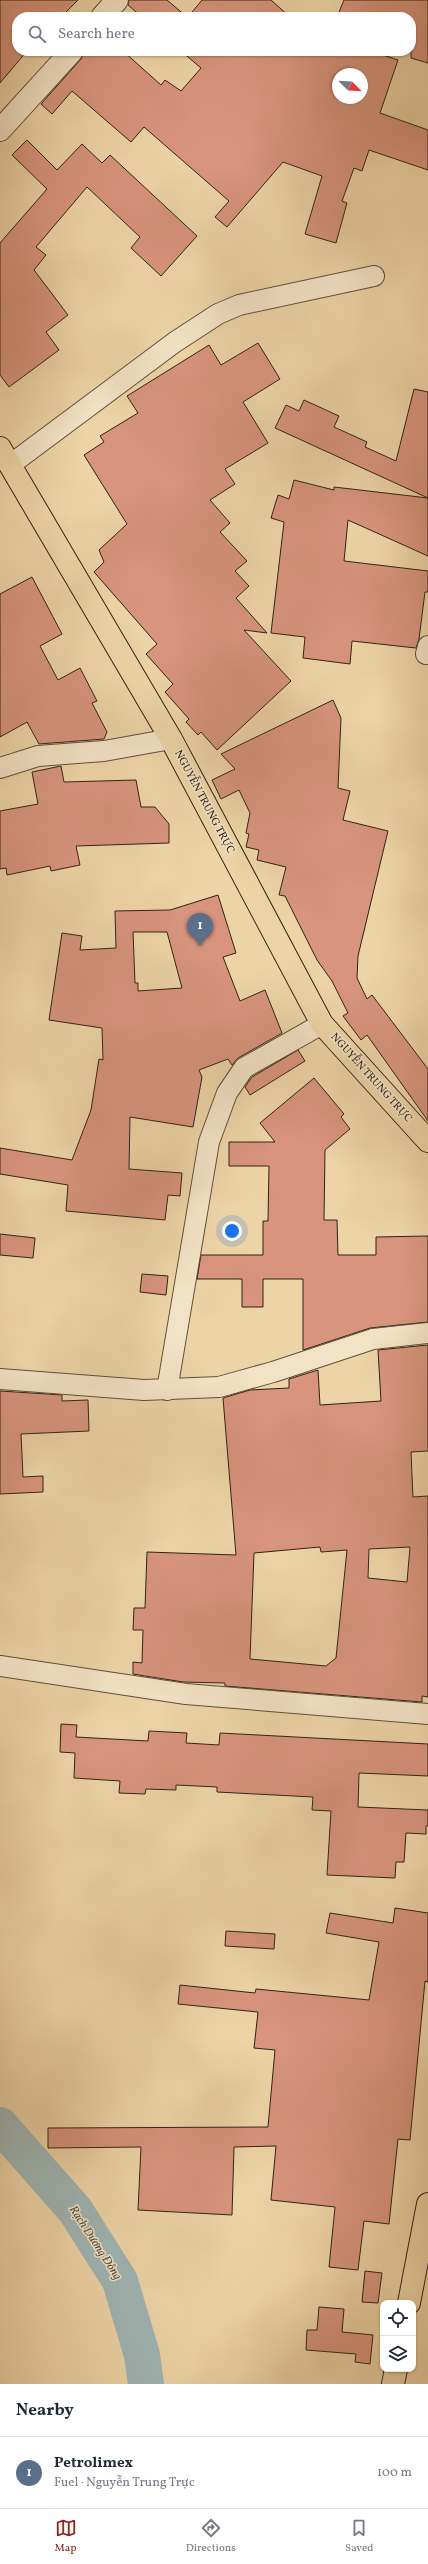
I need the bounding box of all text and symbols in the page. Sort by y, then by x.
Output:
search box [12,12,416,56]
icon: search [26,23,48,45]
text: Search here [58,24,135,45]
north arrow [332,68,368,104]
street label: NGUYỄN TRUNG TRỰC [170,747,239,856]
pin: 1 [187,913,213,946]
street label: NGUYỄN TRUNG TRỰC [327,1029,416,1126]
your location [222,1221,242,1241]
water label: Rạch Dương Đông [65,2203,125,2283]
map controls [380,2300,416,2372]
button: locate [380,2300,416,2336]
button: layers [380,2336,416,2372]
text: Nearby [16,2399,74,2422]
text: Petrolimex [54,2453,133,2474]
text: 1 [26,2464,32,2482]
text: 100 m [377,2464,412,2482]
text: Fuel · Nguyễn Trung Trực [54,2474,195,2492]
tab: Map [55,2517,77,2556]
tab: Directions [186,2517,236,2556]
tab: Saved [345,2517,373,2556]

